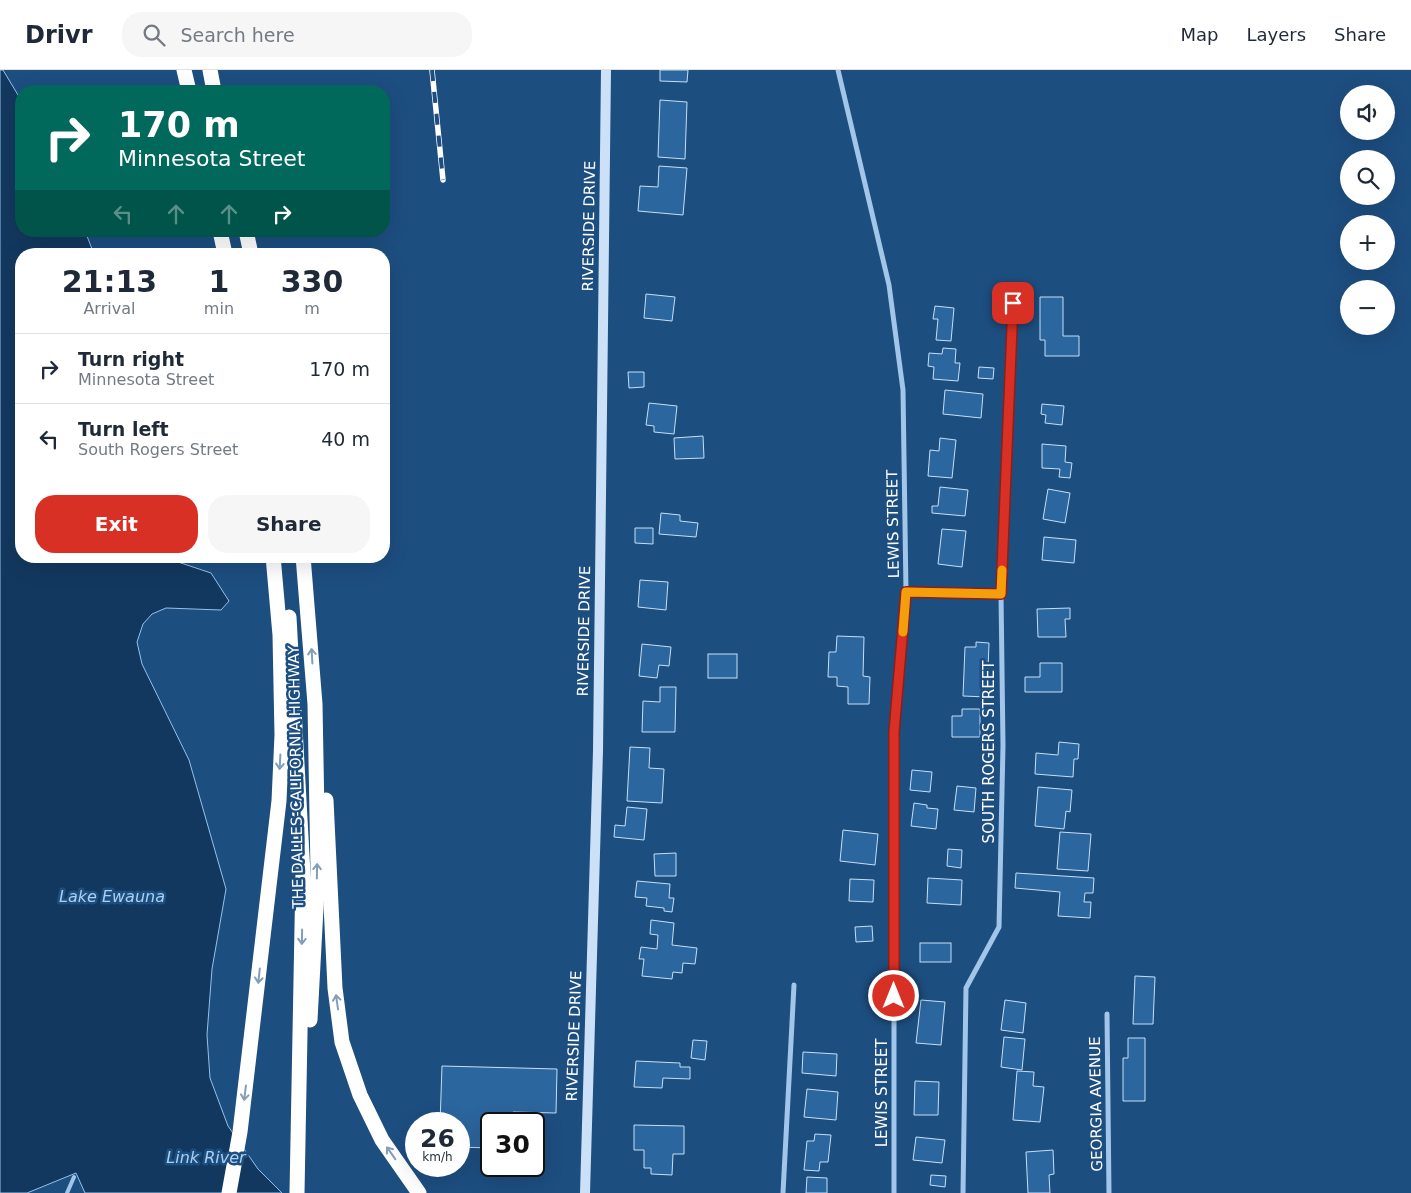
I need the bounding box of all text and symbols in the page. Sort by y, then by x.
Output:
search box [122,12,472,57]
text: Drivr [25,21,92,49]
icon: search [140,21,168,49]
text: Search here [180,24,295,46]
text: Map [1180,24,1218,45]
text: Layers [1246,24,1306,45]
text: Share [1334,24,1386,45]
map controls [1340,85,1395,335]
button: sound [1340,85,1395,140]
icon: right [35,105,100,170]
text: 170 m [118,105,240,145]
text: Minnesota Street [118,146,305,171]
button: search [1340,150,1395,205]
street label: RIVERSIDE DRIVE [579,160,599,292]
icon: left [109,200,137,228]
icon: ahead [162,200,190,228]
icon: ahead [215,200,243,228]
icon: right [268,200,296,228]
button: + [1340,215,1395,270]
text: 21:13 [62,264,157,299]
text: 1 [208,264,229,299]
text: 330 [281,264,343,299]
button: − [1340,280,1395,335]
pin [992,282,1034,324]
icon: arrive [999,289,1027,317]
text: Arrival [83,299,135,318]
text: min [204,299,234,318]
text: m [304,299,320,318]
text: Turn right [78,348,184,370]
icon: right [35,355,63,383]
text: 170 m [309,358,370,380]
text: Minnesota Street [78,370,214,389]
text: Turn left [78,418,169,440]
icon: left [35,425,63,453]
text: 40 m [321,428,370,450]
text: South Rogers Street [78,440,238,459]
street label: LEWIS STREET [883,469,903,578]
button: Exit [35,495,198,553]
button: Share [208,495,370,553]
street label: RIVERSIDE DRIVE [574,565,594,697]
street label: THE DALLES-CALIFORNIA HIGHWAY [285,644,307,910]
one-way arrow [307,648,316,664]
street label: SOUTH ROGERS STREET [980,660,998,843]
one-way arrow [276,754,285,770]
one-way arrow [313,863,322,879]
water label: Lake Ewauna [59,887,165,906]
one-way arrow [297,928,307,945]
one-way arrow [254,968,264,984]
position arrow [867,969,919,1021]
street label: RIVERSIDE DRIVE [563,970,585,1102]
one-way arrow [332,994,342,1010]
street label: GEORGIA AVENUE [1086,1036,1106,1172]
street label: LEWIS STREET [873,1038,891,1147]
one-way arrow [240,1085,250,1101]
speed limit sign: 30 [480,1112,545,1177]
text: 26 [420,1124,455,1153]
one-way arrow [386,1146,396,1160]
water label: Link River [166,1148,247,1167]
text: km/h [422,1150,453,1164]

